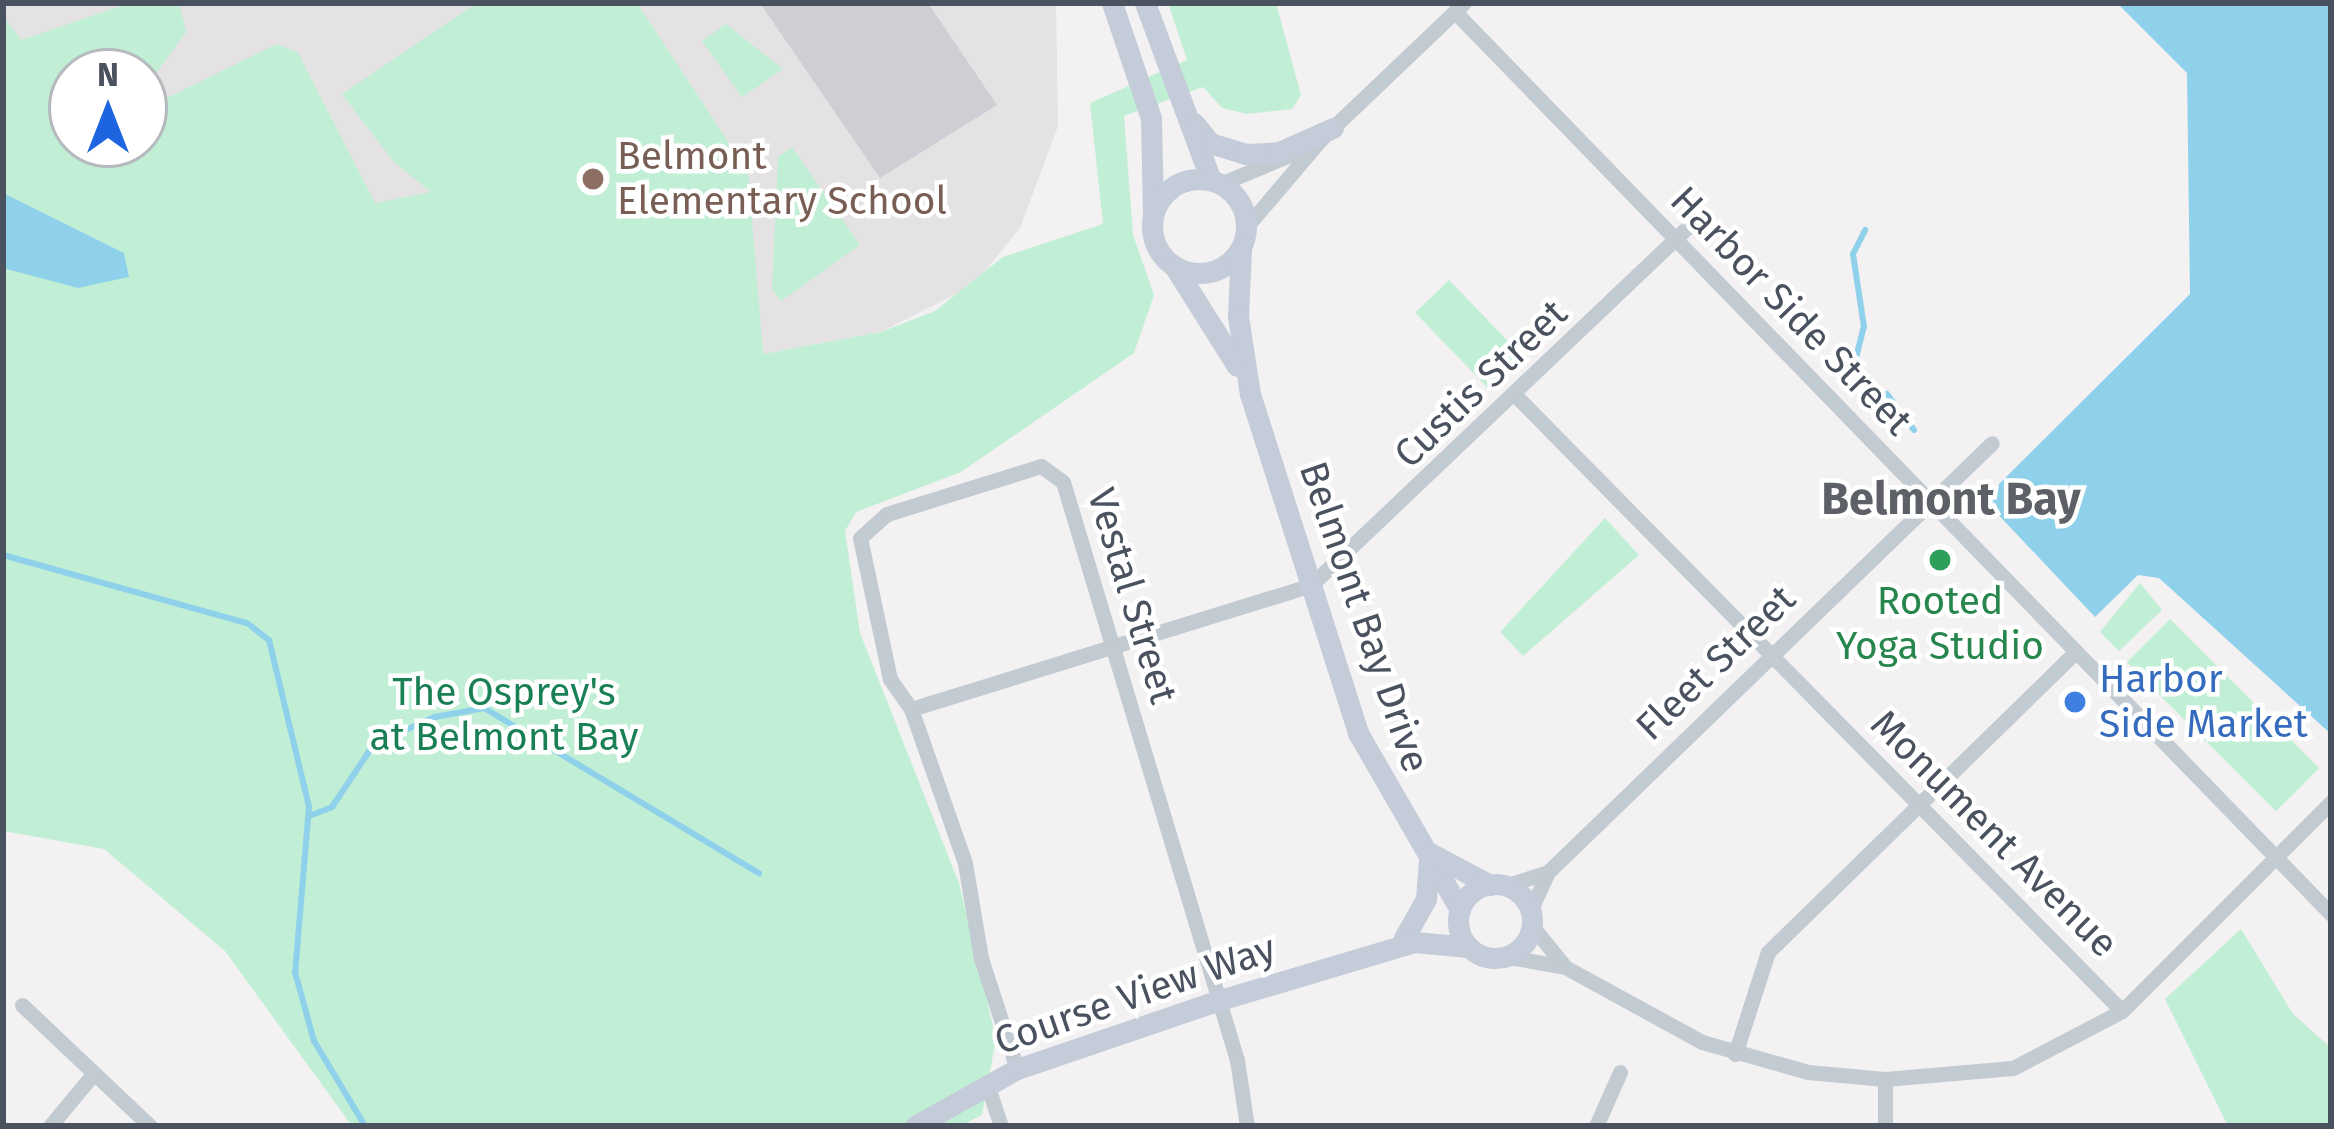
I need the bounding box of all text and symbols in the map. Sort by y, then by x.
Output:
north arrow [48,48,168,168]
text: N [97,55,119,95]
place label: Belmont Elementary School [617,134,947,225]
marker: Belmont Elementary School [580,166,606,192]
street label: Harbor Side Street [1661,177,1921,445]
street label: Custis Street [1385,290,1577,478]
street label: Belmont Bay Drive [1289,456,1439,778]
district label: Belmont Bay [1821,473,2081,527]
street label: Vestal Street [1077,483,1187,709]
marker: Rooted Yoga Studio [1927,547,1953,573]
street label: Fleet Street [1627,576,1805,750]
place label: Rooted Yoga Studio [1836,579,2044,670]
place label: Harbor Side Market [2099,657,2308,748]
park label: The Osprey's at Belmont Bay [369,670,639,761]
marker: Harbor Side Market [2062,689,2088,715]
street label: Monument Avenue [1861,701,2127,967]
street label: Course View Way [988,925,1282,1065]

